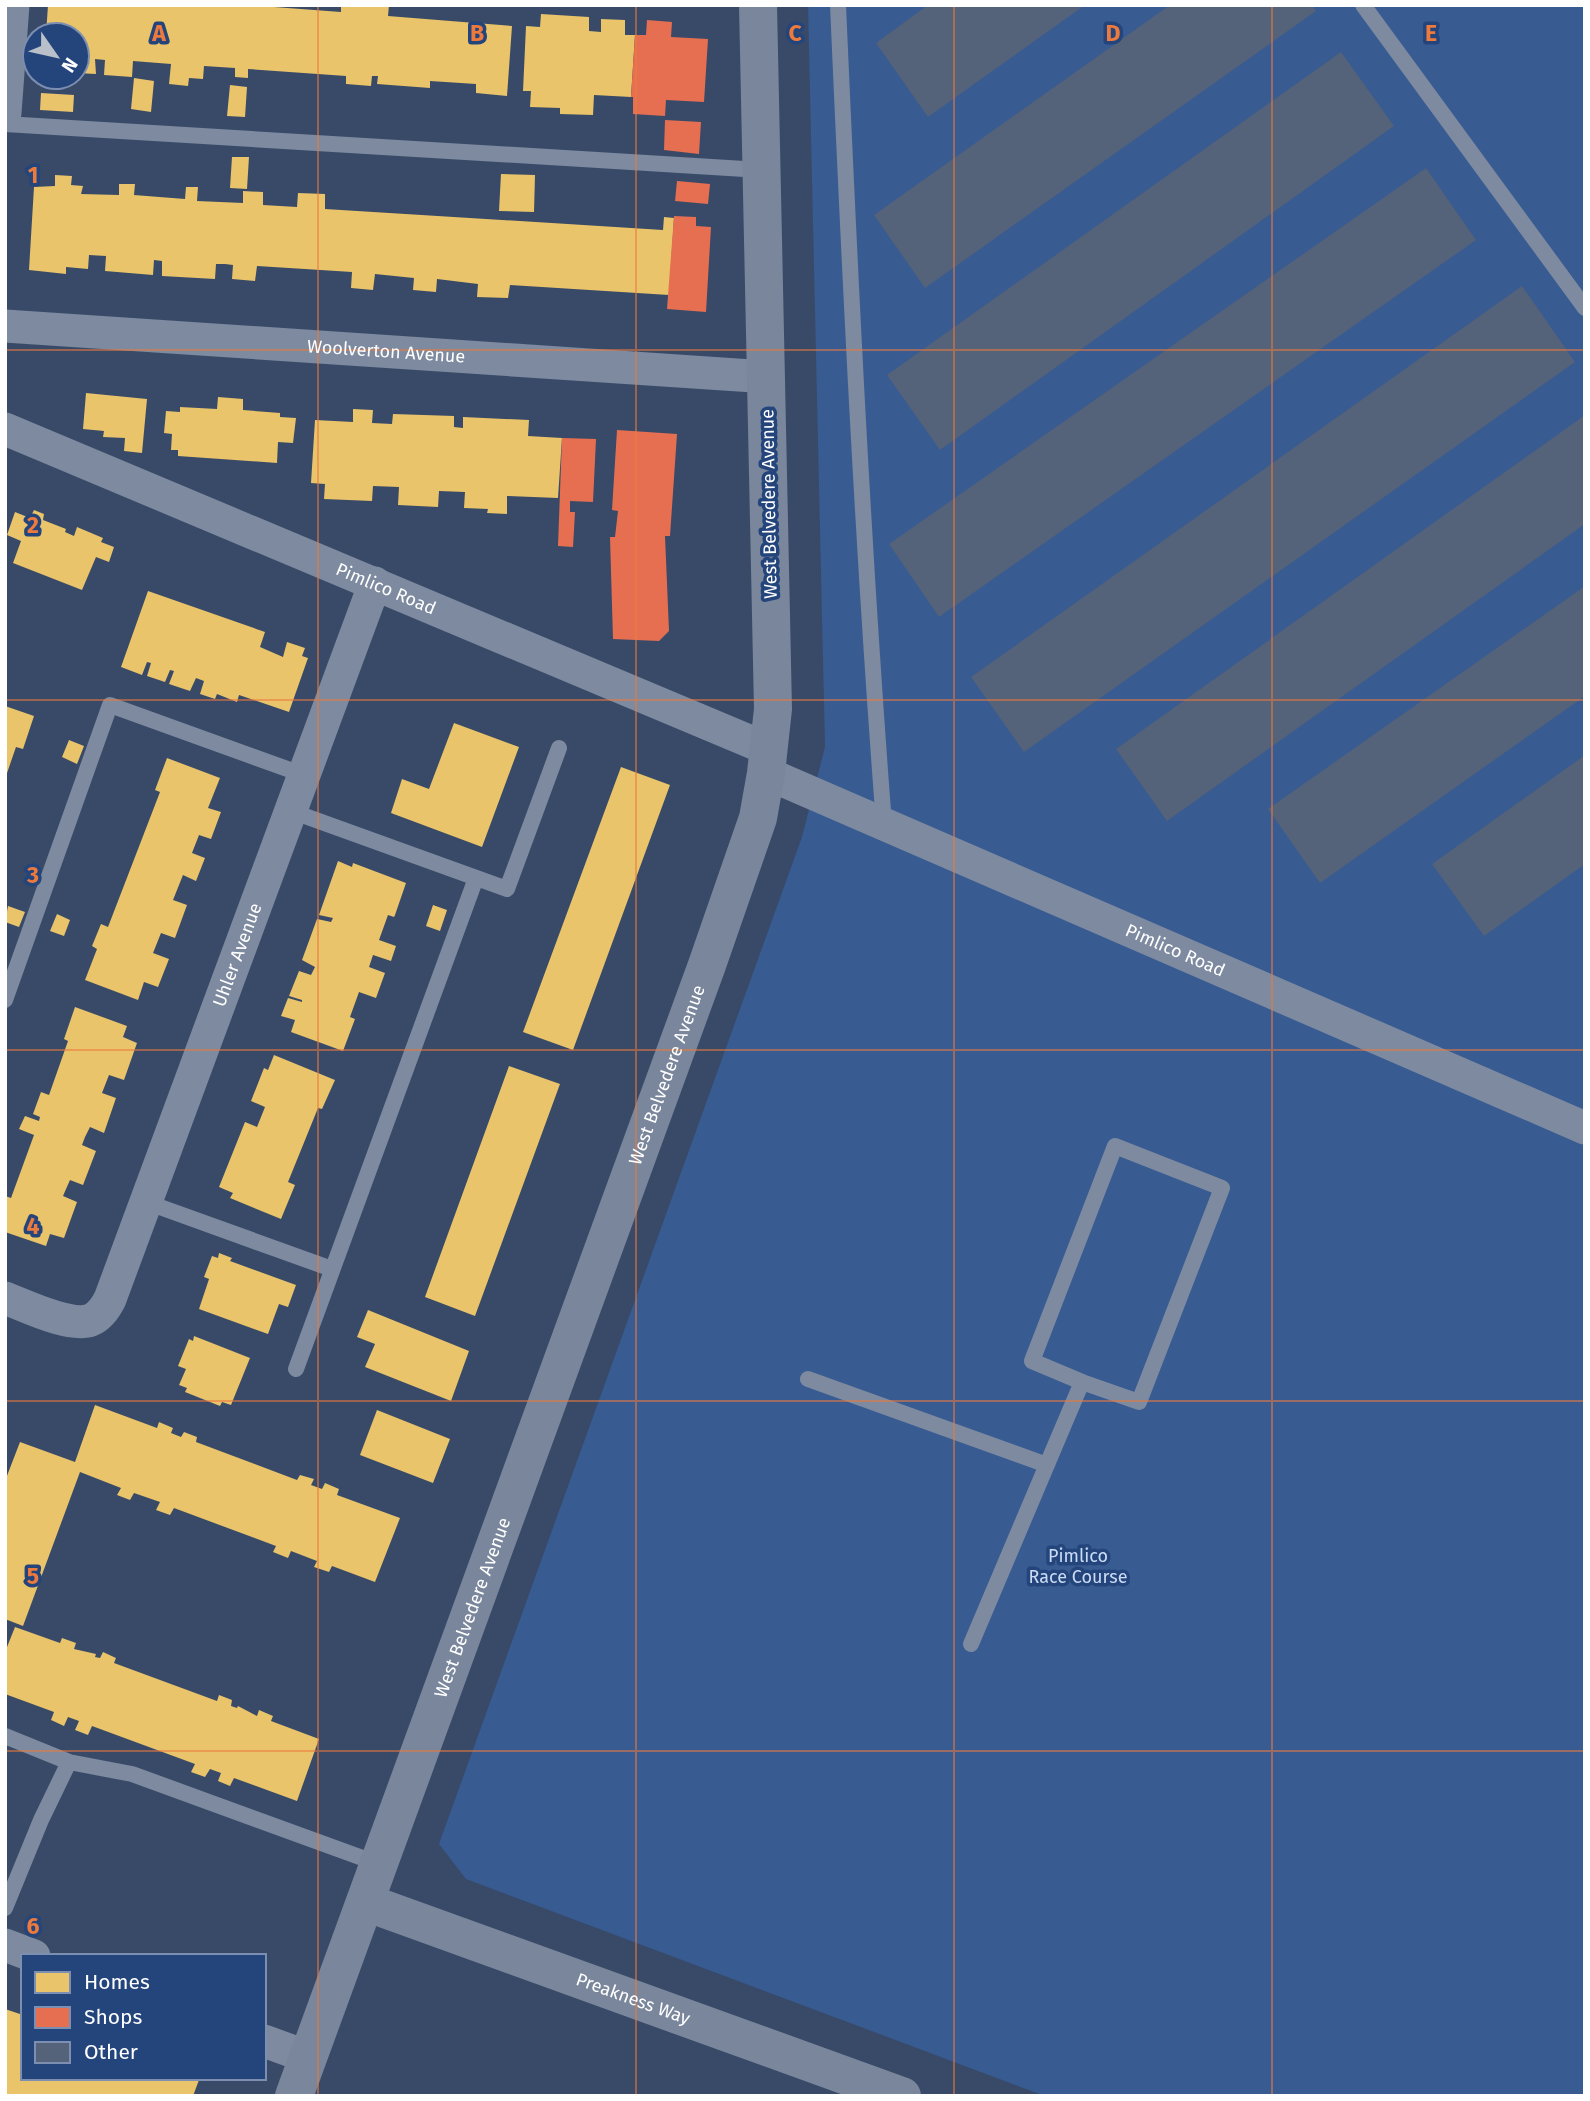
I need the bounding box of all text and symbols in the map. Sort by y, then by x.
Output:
text: A [151,19,166,47]
text: B [470,19,484,47]
text: C [788,19,802,47]
text: D [1106,19,1121,47]
text: E [1425,19,1437,47]
north arrow [21,21,91,91]
text: N [57,54,83,77]
text: 1 [28,161,38,189]
street label: Woolverton Avenue [306,335,466,368]
street label: West Belvedere Avenue [756,409,782,599]
text: 2 [27,511,39,539]
street label: Pimlico Road [333,558,439,619]
text: 3 [26,861,39,889]
street label: Uhler Avenue [208,900,267,1010]
street label: Pimlico Road [1122,919,1228,982]
street label: West Belvedere Avenue [624,982,710,1168]
text: 4 [27,1212,40,1240]
street label: West Belvedere Avenue [429,1515,515,1701]
park label: Pimlico Race Course [1029,1545,1127,1588]
text: 5 [27,1562,39,1590]
text: 6 [27,1912,40,1940]
legend [21,1954,266,2080]
street label: Preakness Way [573,1968,693,2030]
text: Homes [84,1969,150,1995]
text: Shops [84,2004,142,2030]
text: Other [84,2039,138,2065]

